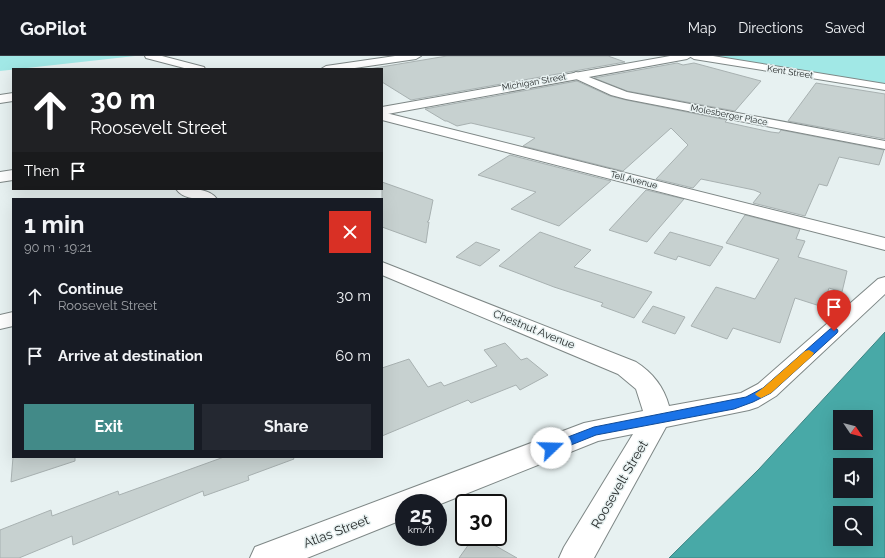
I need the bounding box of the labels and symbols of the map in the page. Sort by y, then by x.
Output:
street label: Kent Street [766,63,814,81]
street label: Michigan Street [501,71,567,93]
street label: Molesberger Place [690,103,769,128]
street label: Tell Avenue [610,169,659,191]
pin [817,290,851,331]
street label: Chestnut Avenue [491,307,577,352]
north arrow [833,410,873,450]
position arrow [530,427,572,469]
street label: Roosevelt Street [588,437,651,531]
speed limit sign: 30 [455,494,507,546]
street label: Atlas Street [301,512,372,551]

